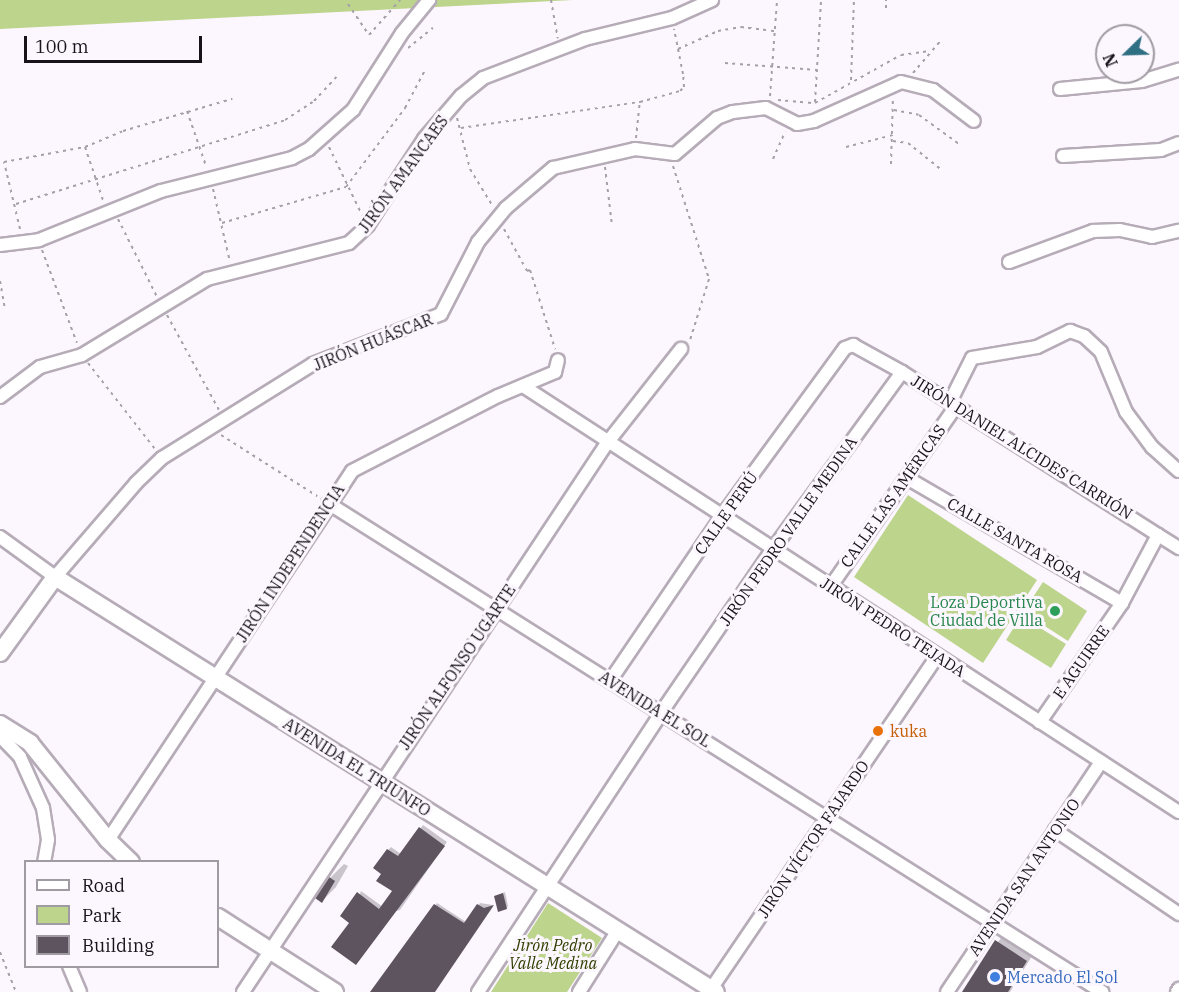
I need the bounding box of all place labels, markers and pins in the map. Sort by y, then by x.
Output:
place label: Loza Deportiva Ciudad de Villa [930,592,1043,630]
marker: Loza Deportiva Ciudad de Villa [1048,604,1062,618]
place label: kuka [890,721,927,741]
marker: kuka [871,724,885,738]
place label: Mercado El Sol [1007,967,1118,987]
marker: Mercado El Sol [988,970,1002,984]

